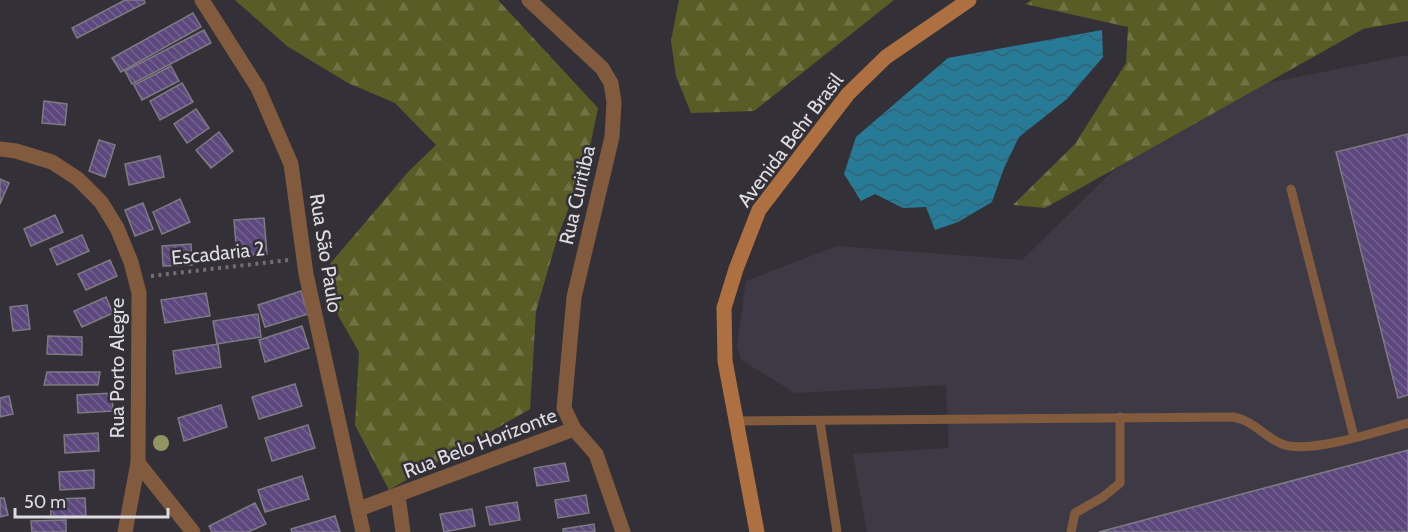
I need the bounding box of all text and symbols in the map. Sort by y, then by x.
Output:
street label: Avenida Behr Brasil [732,68,848,211]
street label: Rua Curitiba [554,143,600,247]
street label: Rua São Paulo [305,192,347,314]
street label: Escadaria 2 [170,236,266,270]
street label: Rua Porto Alegre [105,298,129,438]
street label: Rua Belo Horizonte [400,403,560,483]
scale bar [15,481,168,519]
text: 50 m [24,491,66,513]

